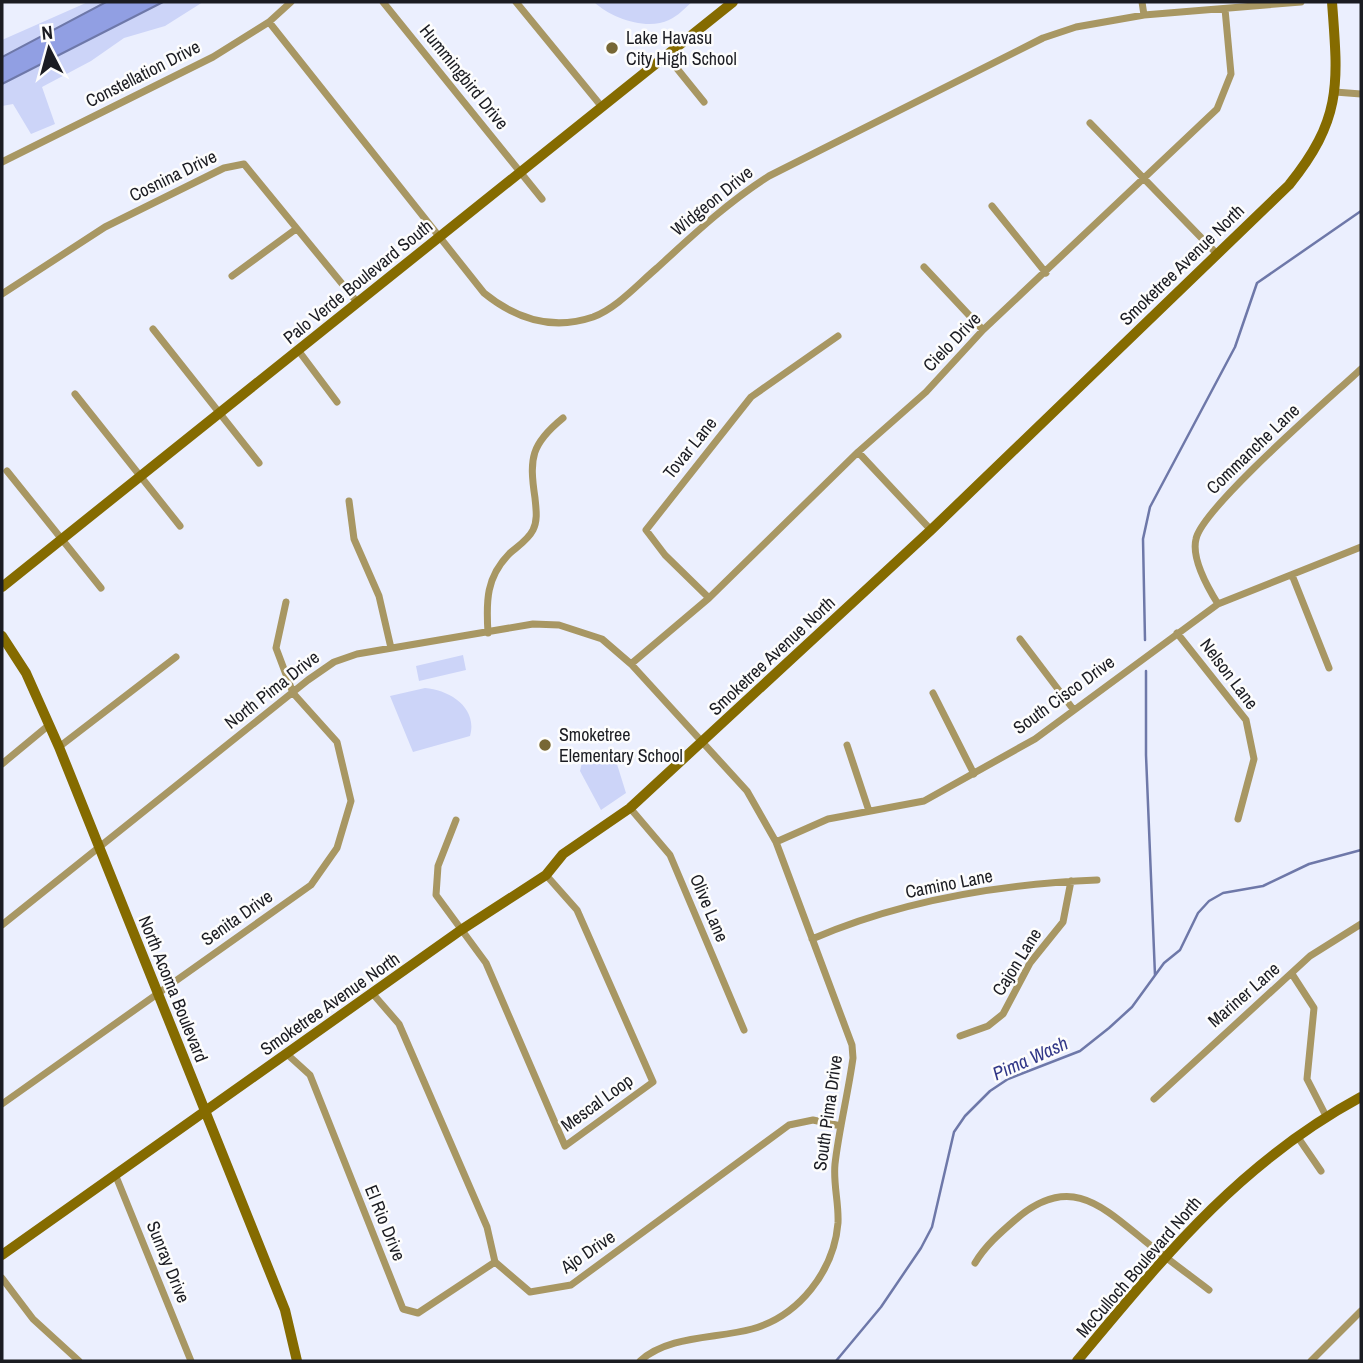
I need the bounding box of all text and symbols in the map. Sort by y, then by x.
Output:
north arrow [14,14,84,84]
text: N [40,19,54,46]
street label: Hummingbird Drive [414,19,515,135]
place label: Lake Havasu City High School [626,25,737,71]
street label: Constellation Drive [81,34,204,113]
marker: Lake Havasu City High School [604,40,620,56]
street label: Cosnina Drive [125,144,221,207]
street label: Widgeon Drive [666,160,758,241]
street label: Smoketree Avenue North [1114,198,1250,331]
street label: Palo Verde Boulevard South [278,214,438,350]
street label: Cielo Drive [917,306,986,377]
street label: Commanche Lane [1201,398,1305,500]
street label: Tovar Lane [657,411,722,484]
street label: Smoketree Avenue North [703,590,840,721]
street label: Nelson Lane [1194,633,1264,714]
street label: North Pima Drive [219,645,324,735]
street label: South Cisco Drive [1008,649,1120,740]
place label: Smoketree Elementary School [559,722,683,768]
marker: Smoketree Elementary School [537,737,553,753]
street label: Camino Lane [903,863,995,904]
street label: Olive Lane [684,870,735,946]
street label: Senita Drive [196,884,277,951]
street label: North Acoma Boulevard [133,912,214,1066]
street label: Cajon Lane [986,923,1047,1000]
street label: Smoketree Avenue North [255,946,404,1061]
street label: Mariner Lane [1202,956,1285,1033]
water label: Pima Wash [988,1030,1072,1086]
street label: South Pima Drive [807,1054,848,1172]
street label: Mescal Loop [556,1068,638,1137]
street label: El Rio Drive [359,1181,412,1264]
street label: McCulloch Boulevard North [1070,1191,1207,1343]
street label: Sunray Drive [141,1217,196,1306]
street label: Ajo Drive [555,1224,620,1279]

